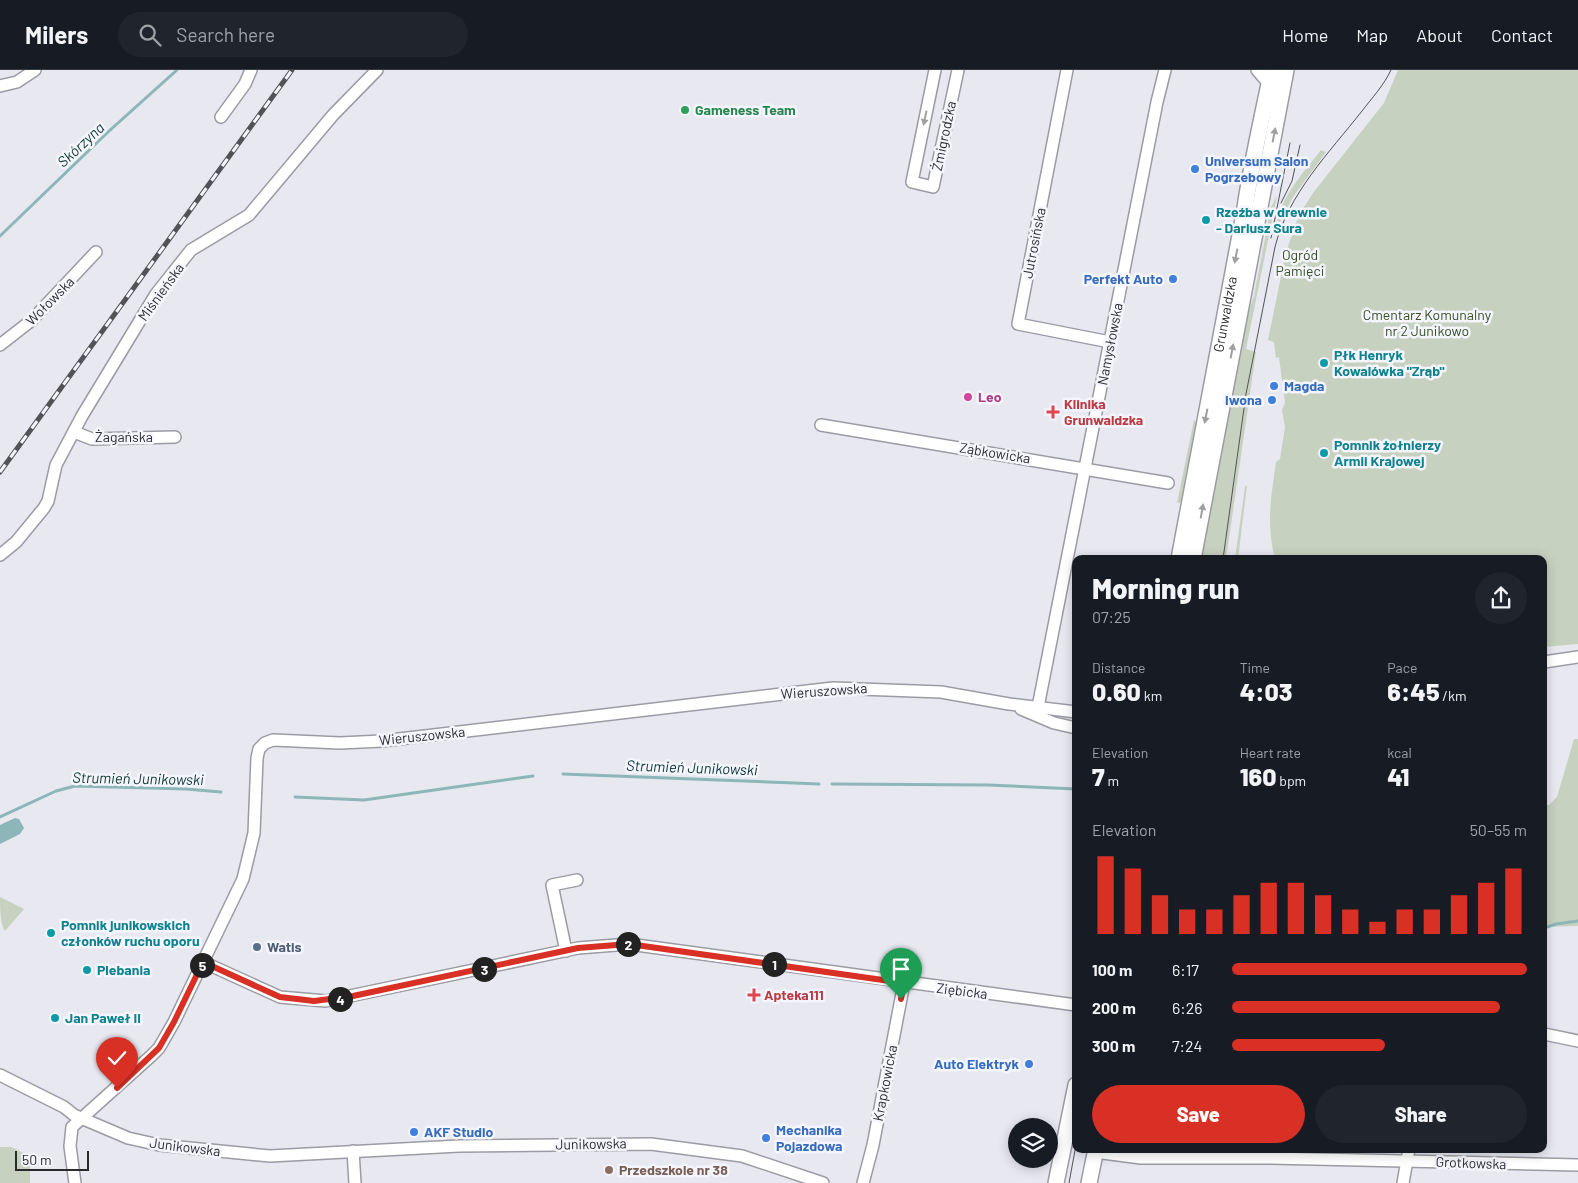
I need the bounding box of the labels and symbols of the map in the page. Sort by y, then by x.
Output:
street label: Żmigrodzka [928,99,959,172]
place label: Gameness Team [695,101,796,118]
marker: Gameness Team [679,104,691,116]
one-way arrow [921,110,929,126]
water label: Skórzyna [53,118,108,171]
one-way arrow [1270,126,1278,142]
place label: Universum Salon Pogrzebowy [1205,152,1308,185]
marker: Universum Salon Pogrzebowy [1189,163,1201,175]
place label: Rzeźba w drewnie - Dariusz Sura [1216,203,1328,236]
street label: Jutrosińska [1018,206,1049,280]
marker: Rzeźba w drewnie - Dariusz Sura [1200,214,1212,226]
park label: Ogród Pamięci [1276,246,1324,279]
one-way arrow [1232,248,1240,264]
street label: Miśnieńska [134,260,187,324]
place label: Perfekt Auto [1084,270,1163,287]
street label: Wołowska [22,273,78,329]
marker: Perfekt Auto [1167,273,1179,285]
street label: Grunwaldzka [1209,275,1240,354]
street label: Namysłowska [1093,301,1126,386]
park label: Cmentarz Komunalny nr 2 Junikowo [1363,306,1492,339]
one-way arrow [1229,343,1237,359]
place label: Płk Henryk Kowalówka "Zrąb" [1334,346,1445,379]
marker: Płk Henryk Kowalówka "Zrąb" [1318,357,1330,369]
place label: Magda [1284,377,1325,394]
marker: Magda [1268,380,1280,392]
place label: Leo [978,388,1002,405]
marker: Leo [962,391,974,403]
place label: Iwona [1225,391,1262,408]
marker: Iwona [1266,394,1278,406]
place label: Klinika Grunwaldzka [1064,395,1143,428]
marker: Klinika Grunwaldzka [1046,405,1060,419]
one-way arrow [1202,408,1210,423]
street label: Żagańska [95,428,153,445]
place label: Pomnik żołnierzy Armii Krajowej [1334,436,1441,469]
street label: Ząbkowicka [958,439,1032,466]
marker: Pomnik żołnierzy Armii Krajowej [1318,447,1330,459]
one-way arrow [1198,502,1206,518]
street label: Wieruszowska [780,679,868,702]
street label: Wieruszowska [378,723,466,748]
water label: Strumień Junikowski [626,756,758,778]
water label: Strumień Junikowski [72,768,204,788]
place label: Pomnik junikowskich członków ruchu oporu [61,916,200,949]
marker: Pomnik junikowskich członków ruchu oporu [45,927,57,939]
pin: 2 [616,932,640,956]
place label: Watis [267,938,302,955]
marker: Watis [251,941,263,953]
pin [880,948,922,999]
pin: 5 [190,952,214,978]
pin: 1 [762,952,786,976]
pin: 3 [472,956,496,982]
place label: Plebania [97,961,150,978]
marker: Plebania [81,964,93,976]
street label: Ziębicka [936,979,989,1002]
pin: 4 [328,986,352,1012]
place label: Apteka111 [764,986,824,1003]
marker: Apteka111 [748,989,760,1001]
place label: Jan Paweł II [65,1009,141,1026]
marker: Jan Paweł II [49,1012,61,1024]
pin [96,1037,138,1088]
street label: Krapkowicka [869,1043,900,1123]
place label: Auto Elektryk [934,1055,1020,1072]
marker: Auto Elektryk [1023,1058,1035,1070]
place label: Mechanika Pojazdowa [776,1121,842,1154]
place label: AKF Studio [424,1123,494,1140]
marker: AKF Studio [408,1126,420,1138]
marker: Mechanika Pojazdowa [760,1132,772,1144]
street label: Junikowska [149,1134,221,1159]
street label: Junikowska [555,1134,627,1153]
scale bar [15,1148,89,1171]
street label: Grotkowska [1435,1153,1507,1172]
place label: Przedszkole nr 38 [619,1161,728,1178]
marker: Przedszkole nr 38 [603,1164,615,1176]

